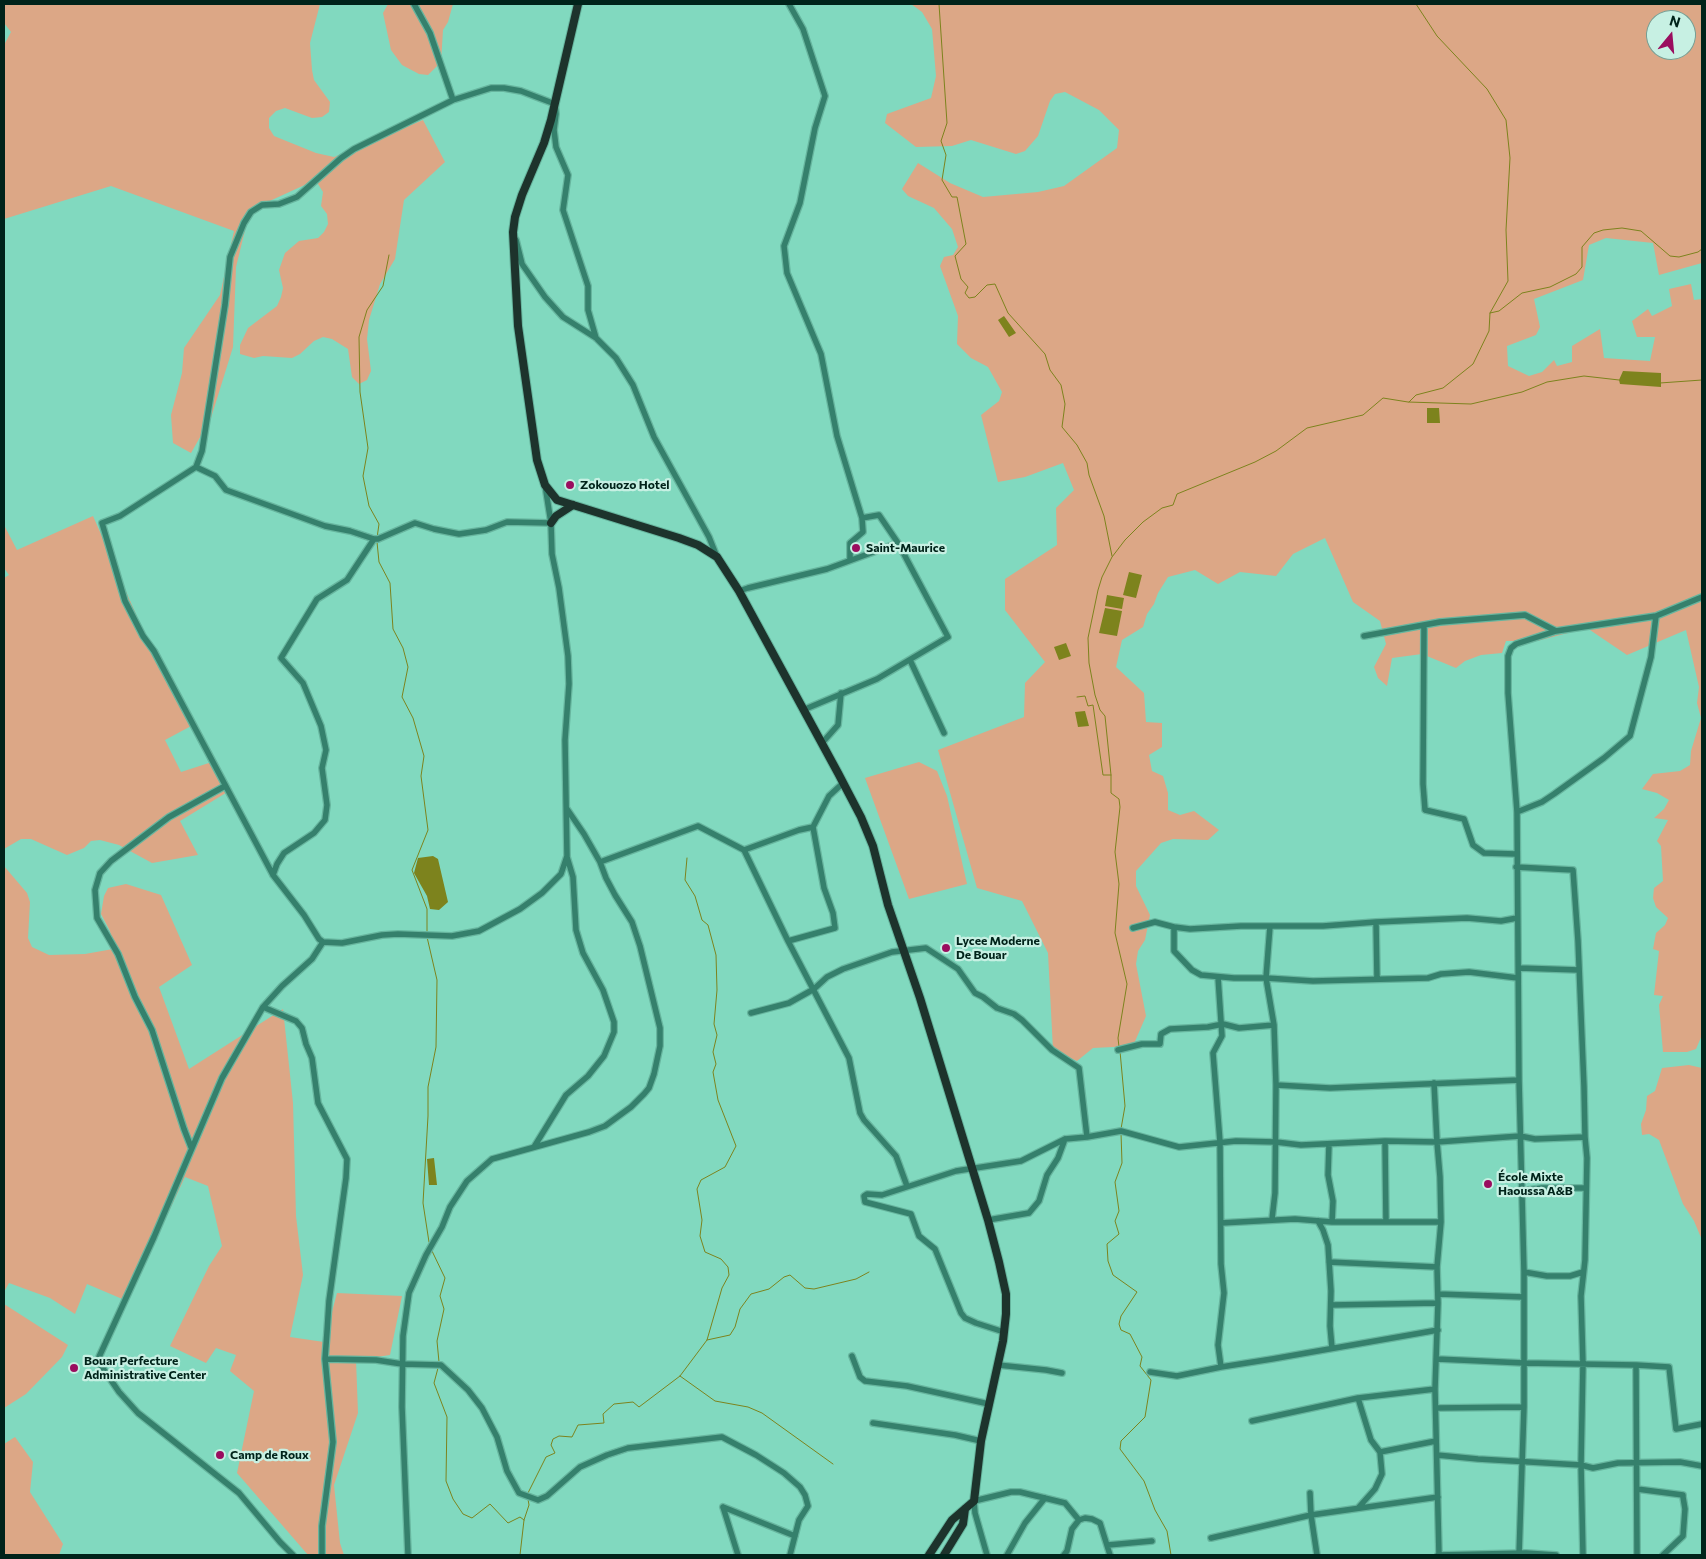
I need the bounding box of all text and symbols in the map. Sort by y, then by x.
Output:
north arrow [1646,10,1696,60]
text: N [1668,11,1683,31]
place label: Zokouozo Hotel [580,478,669,492]
marker: Zokouozo Hotel [564,479,576,491]
place label: Saint-Maurice [866,541,945,555]
marker: Saint-Maurice [850,542,862,554]
place label: Lycee Moderne De Bouar [956,934,1040,962]
marker: Lycee Moderne De Bouar [940,942,952,954]
place label: École Mixte Haoussa A&B [1498,1170,1573,1198]
marker: École Mixte Haoussa A&B [1482,1178,1494,1190]
place label: Bouar Perfecture Administrative Center [84,1354,206,1382]
marker: Bouar Perfecture Administrative Center [68,1362,80,1374]
place label: Camp de Roux [230,1448,309,1462]
marker: Camp de Roux [214,1449,226,1461]

